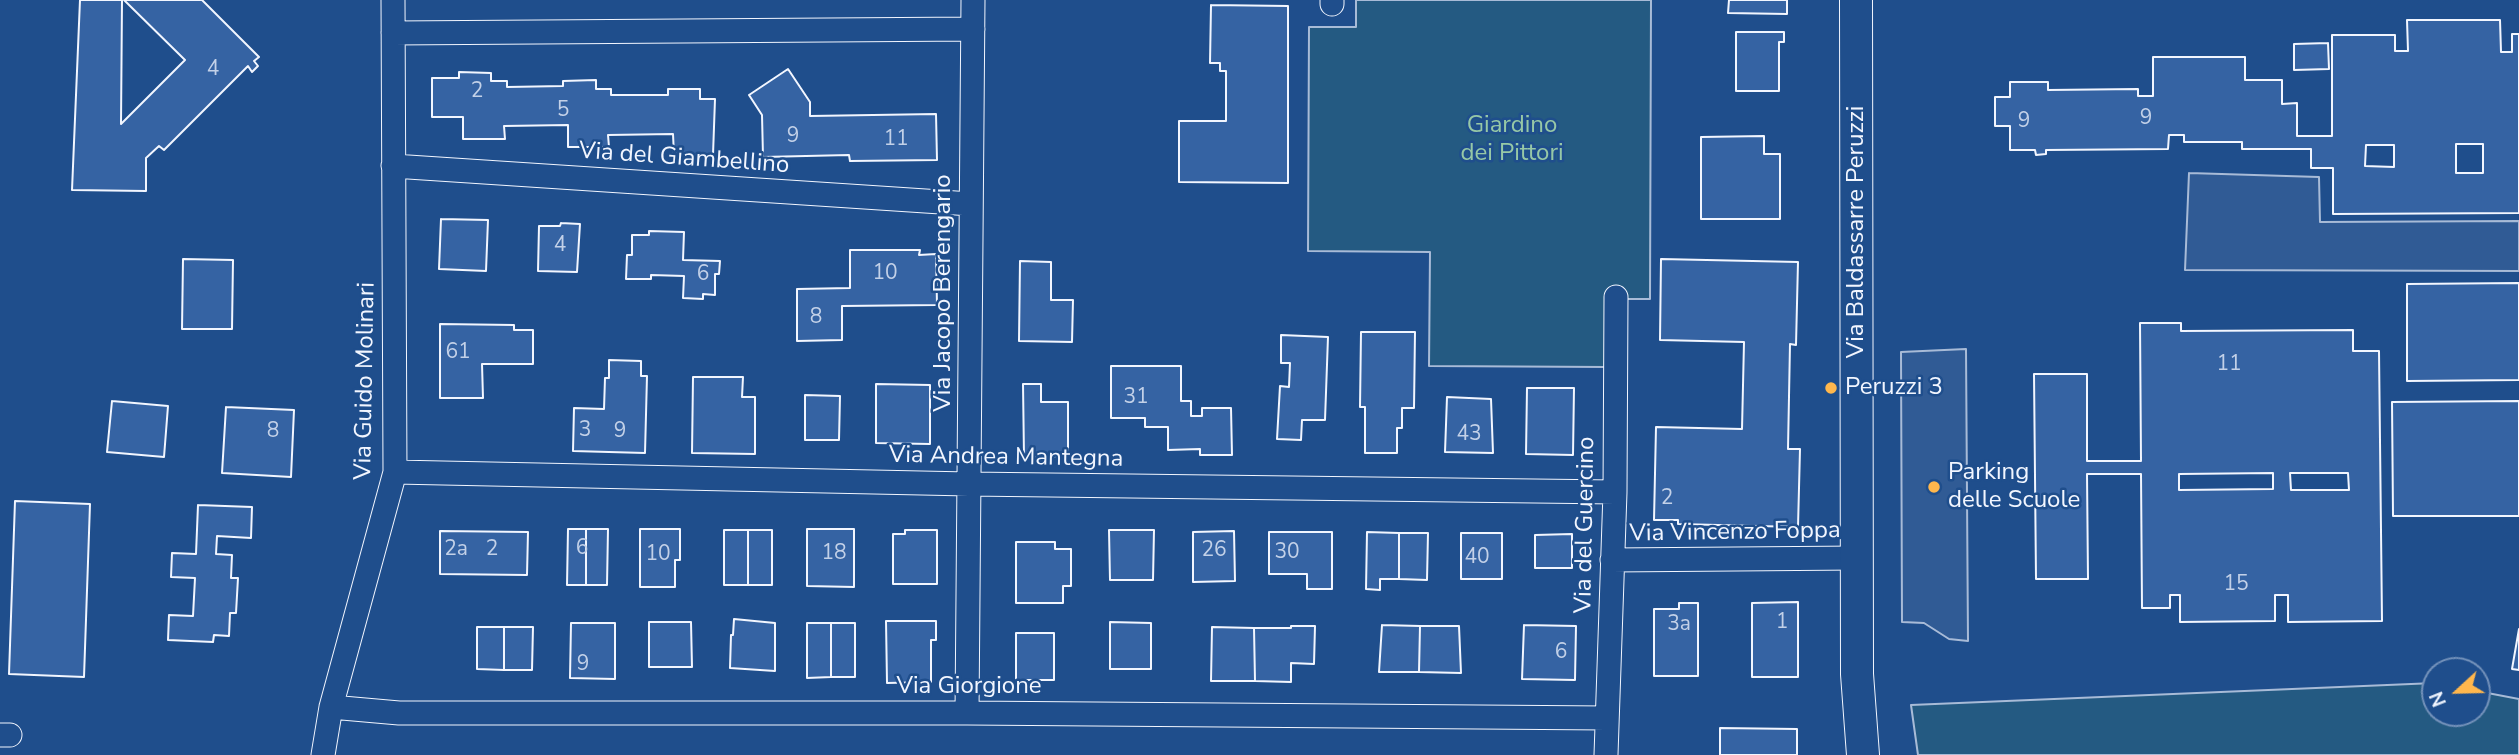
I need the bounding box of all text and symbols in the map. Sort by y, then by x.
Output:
house number: 4 [207,57,219,83]
house number: 2 [471,79,483,105]
house number: 5 [557,98,569,124]
street label: Via Baldassarre Peruzzi [1843,106,1871,358]
house number: 9 [2140,106,2152,132]
house number: 9 [2018,109,2030,135]
park label: Giardino dei Pittori [1460,112,1564,168]
house number: 9 [787,124,799,150]
house number: 11 [883,127,909,153]
street label: Via del Giambellino [578,137,790,181]
street label: Via Jacopo Berengario [930,174,958,412]
house number: 4 [554,233,566,259]
house number: 10 [872,261,898,287]
house number: 6 [697,262,709,288]
street label: Via Guido Molinari [350,282,382,480]
house number: 8 [810,305,822,331]
house number: 61 [445,340,471,366]
house number: 11 [2216,352,2242,378]
place label: Peruzzi 3 [1845,374,1943,402]
marker: Peruzzi 3 [1823,380,1839,396]
house number: 31 [1123,385,1149,411]
house number: 3 [579,418,591,444]
house number: 8 [267,419,279,445]
house number: 9 [614,419,626,445]
house number: 43 [1456,422,1482,448]
street label: Via del Guercino [1570,436,1602,614]
street label: Via Andrea Mantegna [888,442,1124,474]
place label: Parking delle Scuole [1948,459,2080,515]
marker: Parking delle Scuole [1926,479,1942,495]
house number: 2 [1661,486,1673,512]
street label: Via Vincenzo Foppa [1629,517,1841,549]
house number: 6 [576,536,588,562]
house number: 2a [444,537,468,563]
house number: 2 [486,537,498,563]
house number: 26 [1201,538,1227,564]
house number: 30 [1274,540,1300,566]
house number: 18 [821,541,847,567]
house number: 10 [645,542,671,568]
house number: 40 [1464,545,1490,571]
house number: 15 [2223,572,2249,598]
house number: 1 [1776,610,1788,636]
house number: 3a [1667,612,1691,638]
house number: 6 [1555,640,1567,666]
house number: 9 [577,652,589,678]
north arrow [2421,657,2491,727]
street label: Via Giorgione [896,673,1042,701]
text: N [2424,688,2453,711]

